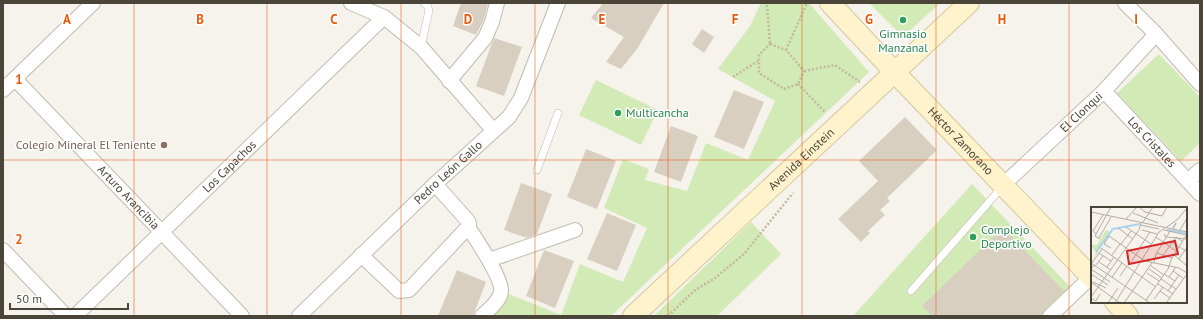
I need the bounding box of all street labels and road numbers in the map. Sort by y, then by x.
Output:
street label: El Clonqui [1057,88,1105,135]
street label: Héctor Zamorano [925,104,997,178]
street label: Los Cristales [1125,113,1179,170]
street label: Avenida Einstein [765,124,837,193]
street label: Los Capachos [199,137,259,195]
street label: Pedro León Gallo [411,137,485,207]
street label: Arturo Arancibia [95,162,163,232]

